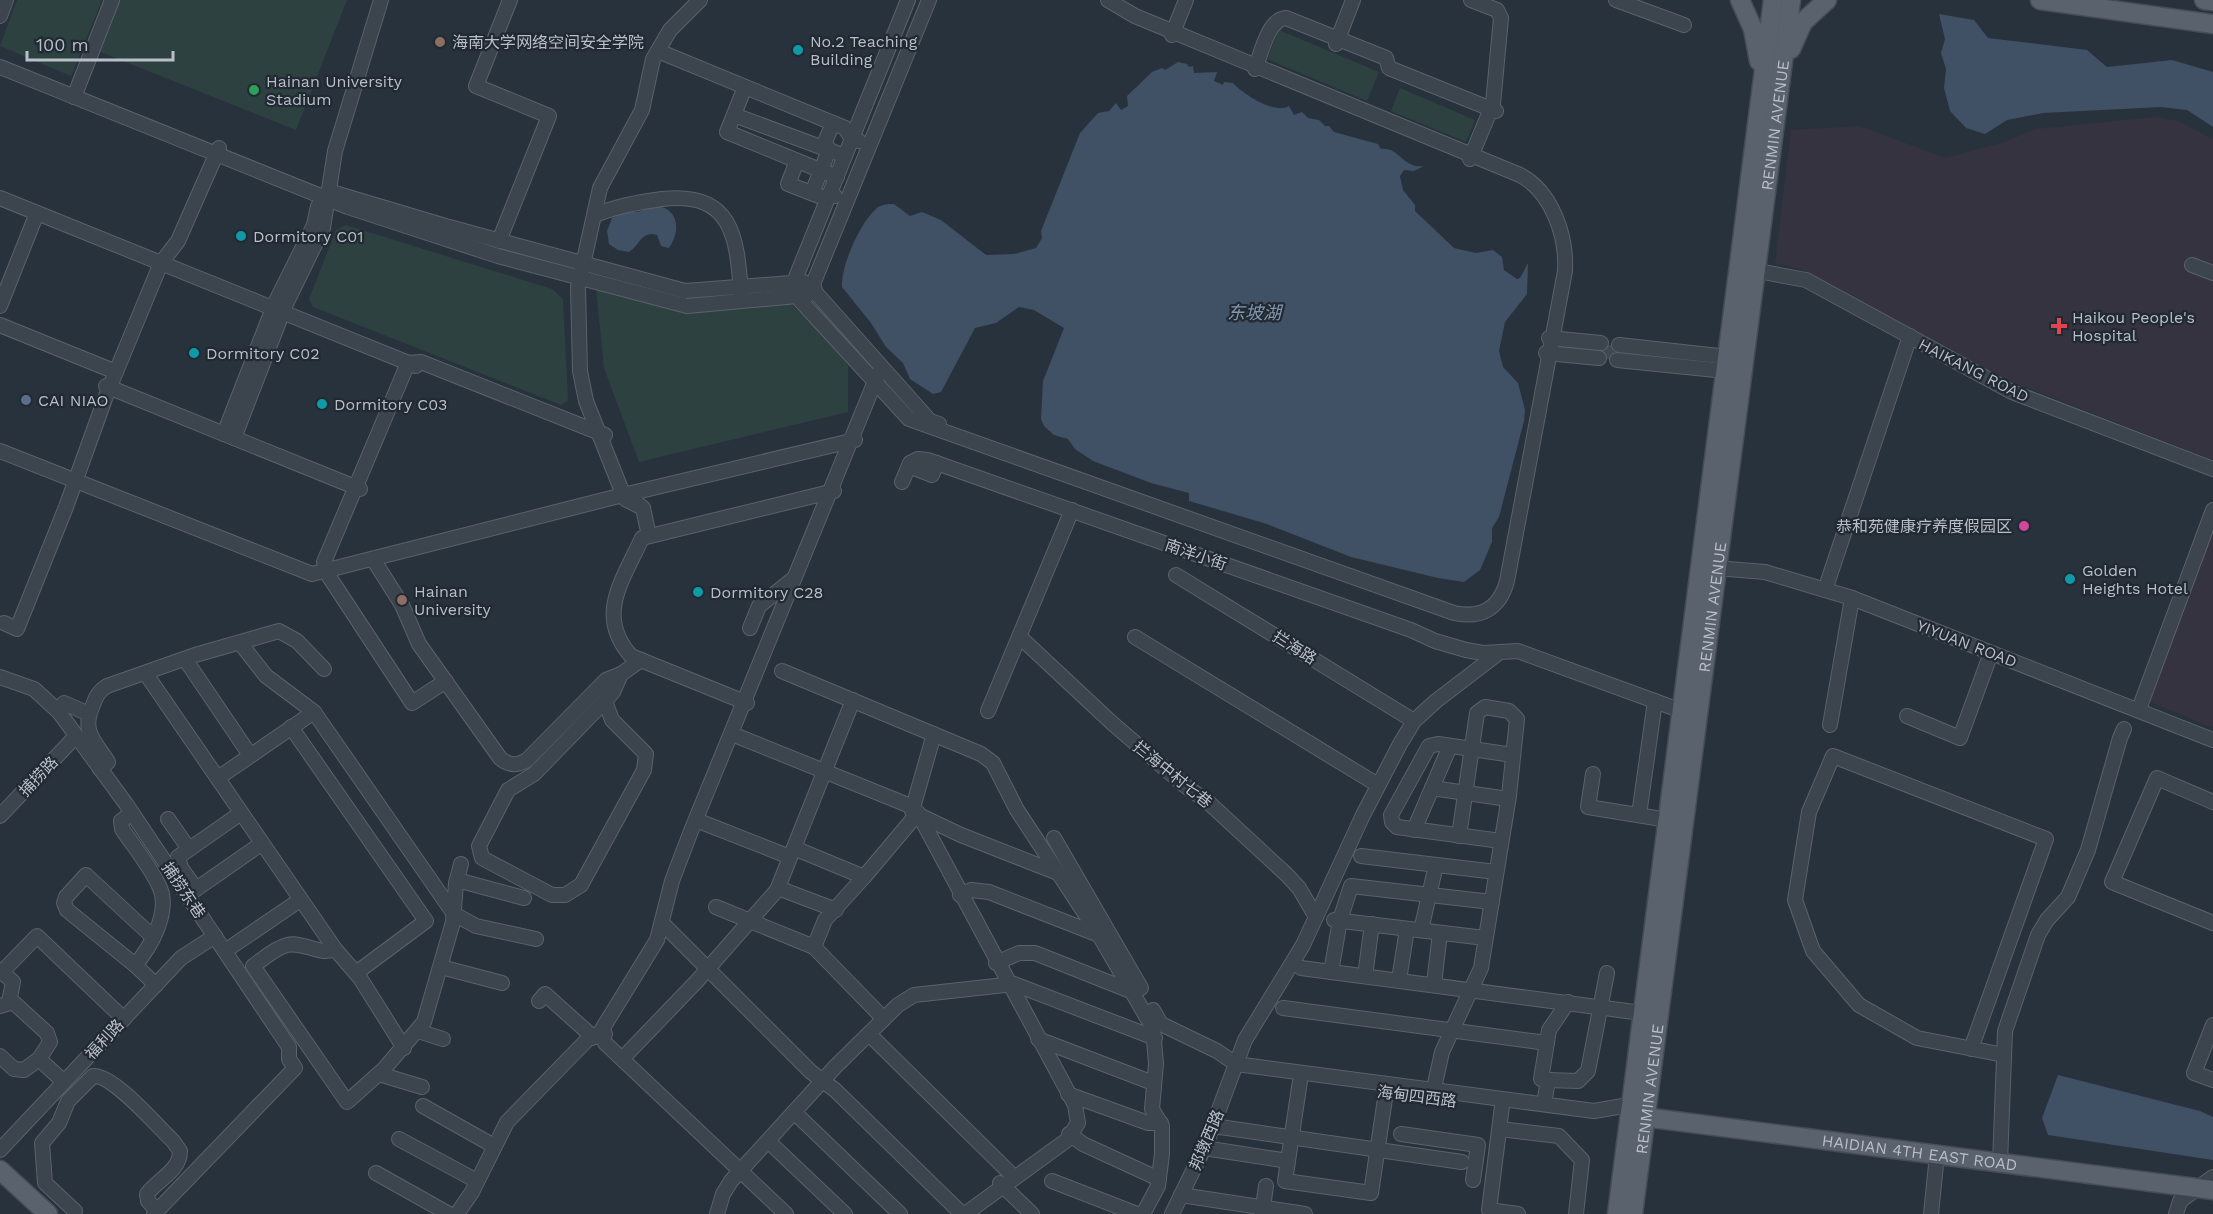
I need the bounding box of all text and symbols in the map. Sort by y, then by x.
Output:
scale bar [27,24,172,62]
place label: No.2 Teaching Building [810,32,918,69]
place label: 海南大学网络空间安全学院 [452,33,644,52]
text: 100 m [36,34,89,55]
marker: 海南大学网络空间安全学院 [433,35,447,49]
marker: No.2 Teaching Building [791,43,805,57]
street label: RENMIN AVENUE [1757,59,1793,191]
place label: Hainan University Stadium [266,72,403,109]
marker: Hainan University Stadium [247,83,261,97]
place label: Dormitory C01 [253,227,363,246]
marker: Dormitory C01 [234,229,248,243]
water label: 东坡湖 [1227,302,1284,323]
place label: Haikou People's Hospital [2072,308,2195,345]
marker: Haikou People's Hospital [2050,317,2068,335]
street label: HAIKANG ROAD [1915,334,2032,406]
place label: Dormitory C02 [206,344,320,363]
marker: Dormitory C02 [187,346,201,360]
place label: CAI NIAO [38,391,108,410]
marker: CAI NIAO [19,393,33,407]
place label: Dormitory C03 [334,395,447,414]
marker: Dormitory C03 [315,397,329,411]
place label: 恭和苑健康疗养度假园区 [1836,517,2012,536]
marker: 恭和苑健康疗养度假园区 [2017,519,2031,533]
street label: 南洋小街 [1162,535,1229,574]
street label: RENMIN AVENUE [1695,541,1730,673]
place label: Golden Heights Hotel [2082,561,2188,598]
marker: Golden Heights Hotel [2063,572,2077,586]
place label: Hainan University [414,582,492,619]
place label: Dormitory C28 [710,583,823,602]
marker: Dormitory C28 [691,585,705,599]
marker: Hainan University [395,593,409,607]
street label: YIYUAN ROAD [1914,616,2020,671]
street label: 拦海路 [1269,627,1320,668]
street label: 拦海中村七巷 [1129,737,1216,812]
street label: 捕捞路 [15,752,62,800]
street label: 捕捞东巷 [158,858,209,922]
street label: 福利路 [81,1015,128,1063]
street label: RENMIN AVENUE [1632,1023,1668,1155]
street label: 海甸四西路 [1376,1082,1458,1111]
street label: 邦墩西路 [1185,1107,1228,1173]
street label: HAIDIAN 4TH EAST ROAD [1821,1131,2018,1175]

